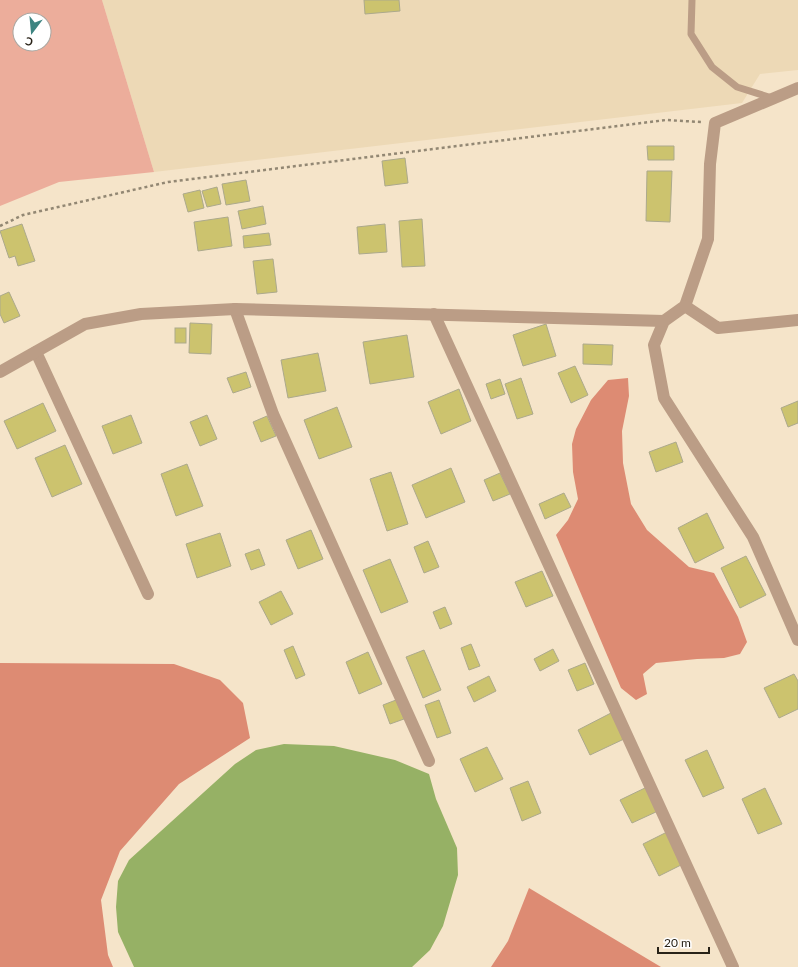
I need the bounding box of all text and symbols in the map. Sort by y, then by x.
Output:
north arrow [12,12,52,52]
text: С [23,35,34,49]
scale bar [658,929,709,955]
text: 20 m [664,935,691,950]

